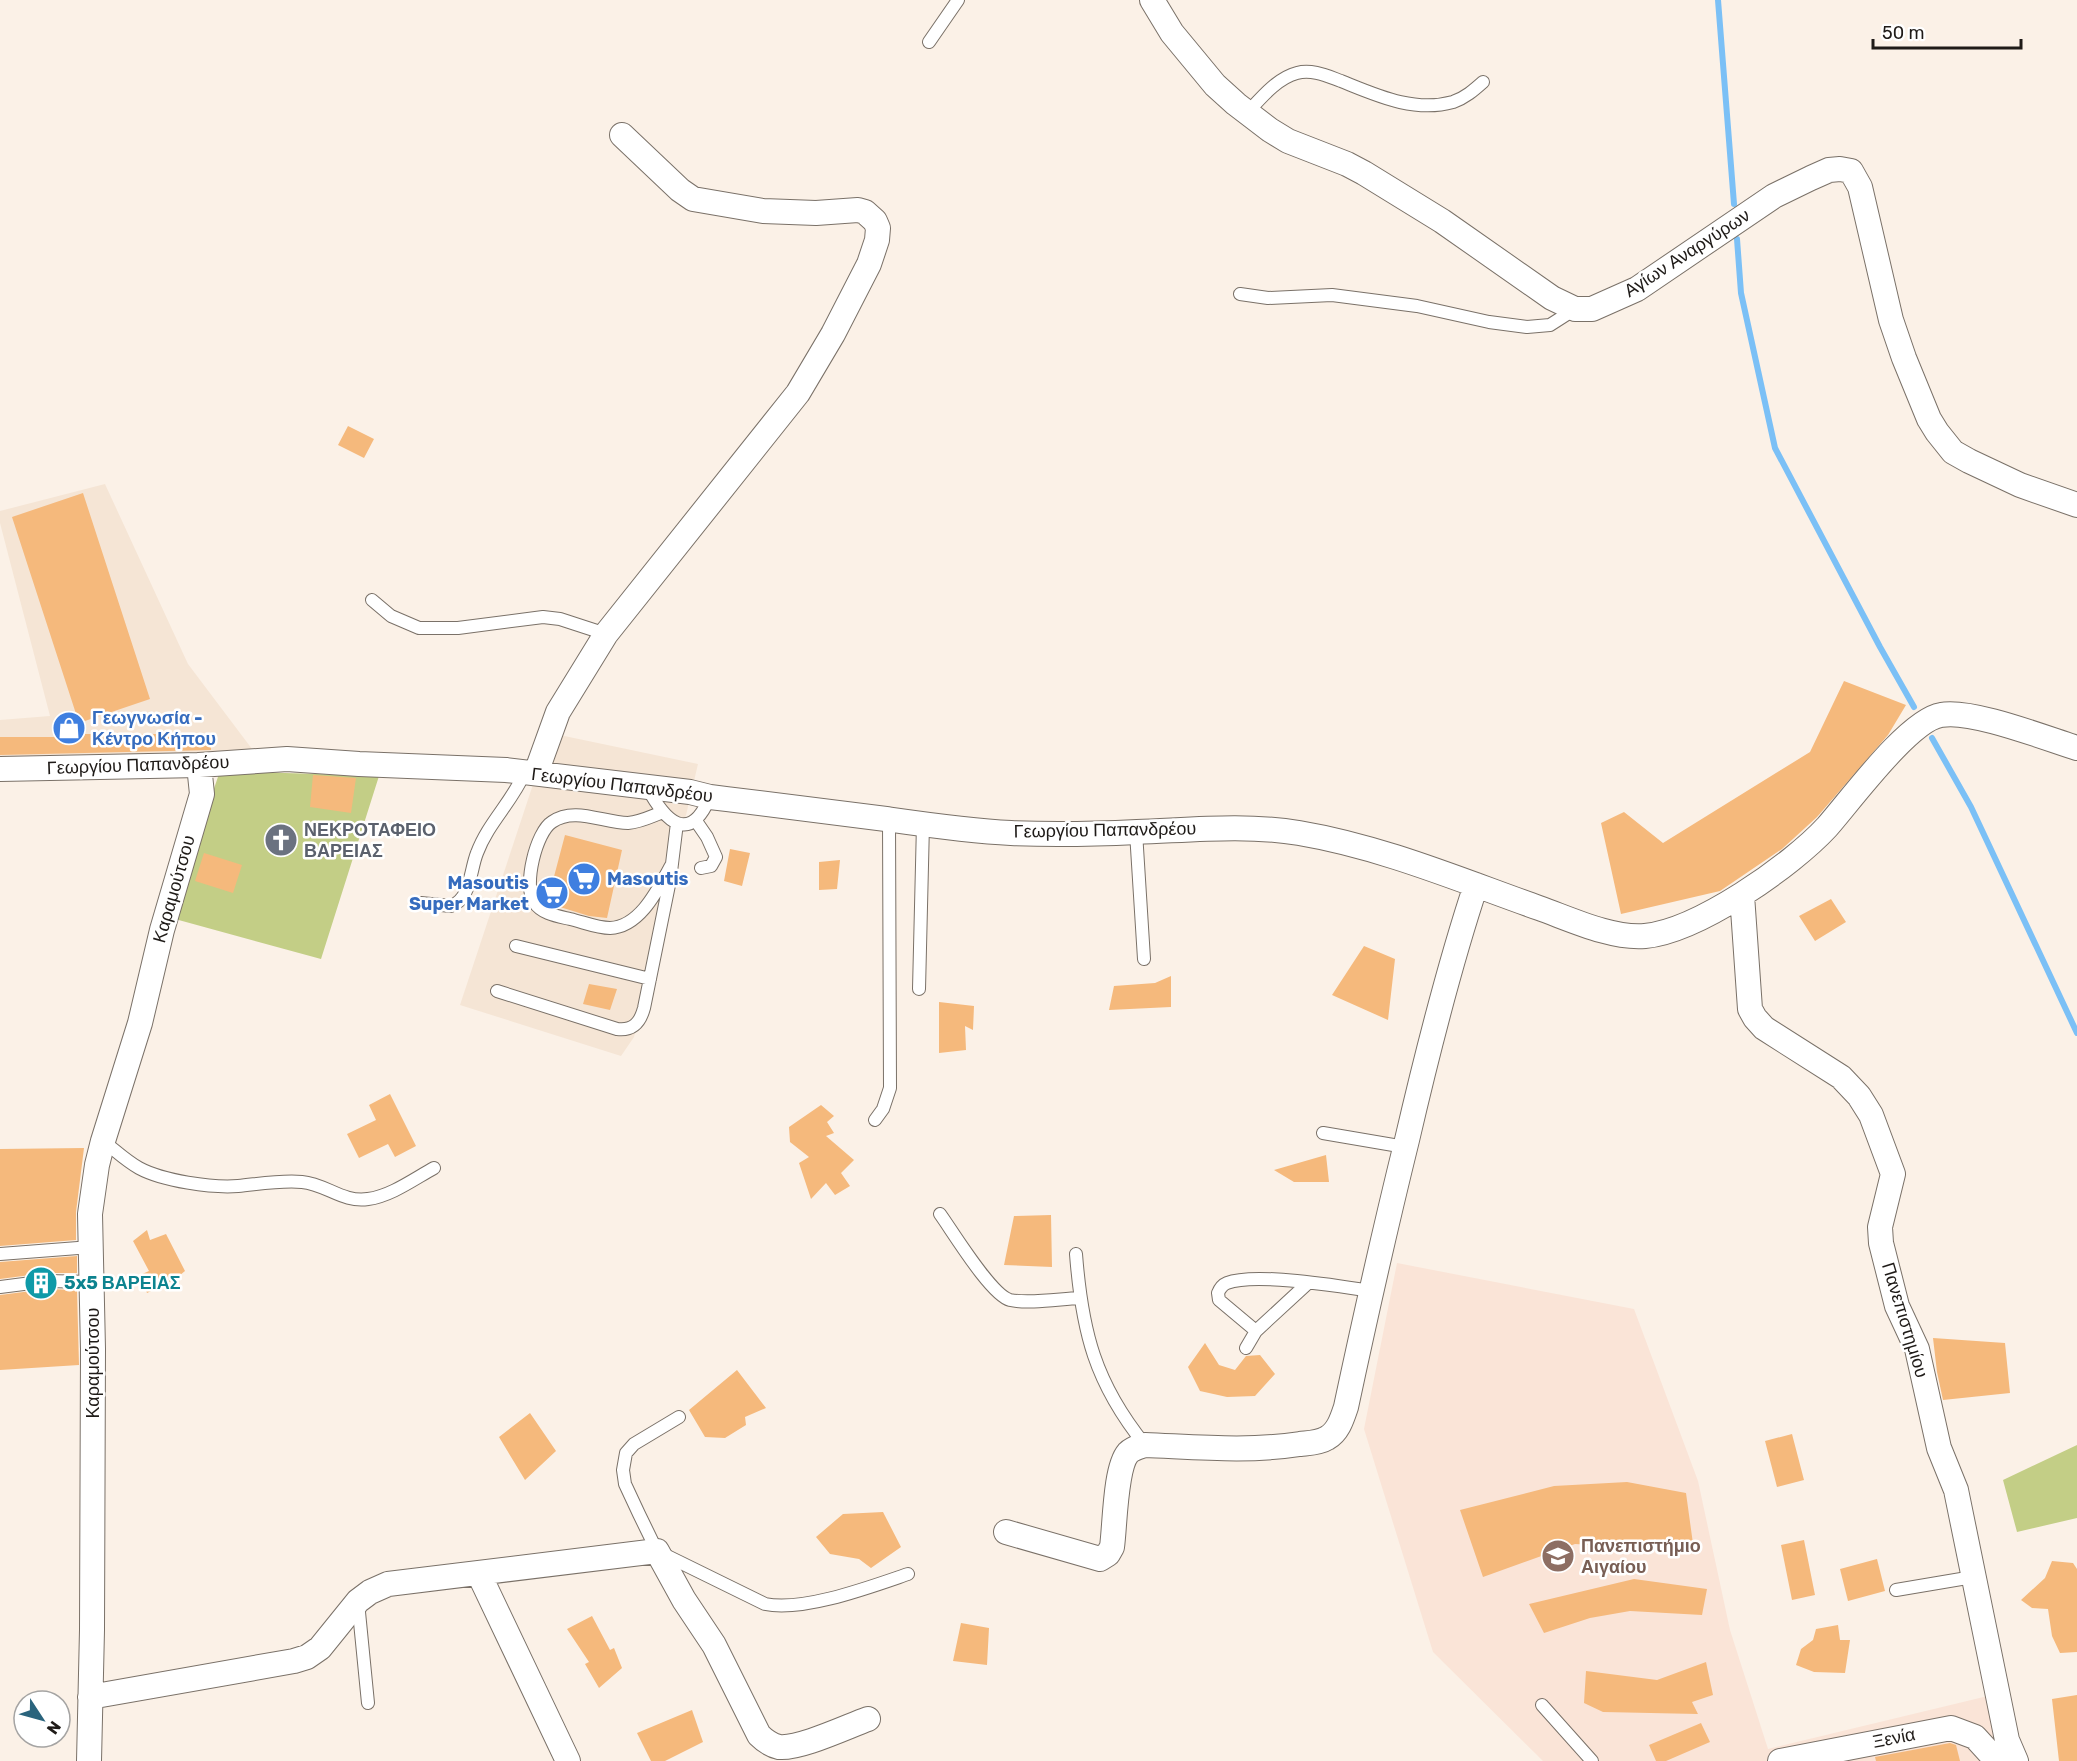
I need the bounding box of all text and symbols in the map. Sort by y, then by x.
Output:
scale bar [1873,12,2022,50]
text: 50 m [1882,22,1925,44]
street label: Αγίων Αναργύρων [1620,204,1754,302]
place label: Γεωγνωσία - Κέντρο Κήπου [92,707,216,750]
shop icon: Γεωγνωσία - Κέντρο Κήπου [51,710,87,746]
street label: Γεωργίου Παπανδρέου [46,751,230,779]
street label: Γεωργίου Παπανδρέου [530,763,714,807]
street label: Γεωργίου Παπανδρέου [1014,817,1196,843]
place label: ΝΕΚΡΟΤΑΦΕΙΟ ΒΑΡΕΙΑΣ [304,819,436,862]
church icon: ΝΕΚΡΟΤΑΦΕΙΟ ΒΑΡΕΙΑΣ [263,822,299,858]
street label: Καραμούτσου [148,833,200,945]
supermarket icon: Masoutis [566,861,602,897]
place label: Masoutis [607,868,689,890]
place label: Masoutis Super Market [409,872,529,915]
supermarket icon: Masoutis Super Market [534,875,570,911]
street label: Πανεπιστημίου [1877,1260,1933,1380]
building icon: 5x5 ΒΑΡΕΙΑΣ [23,1265,59,1301]
place label: 5x5 ΒΑΡΕΙΑΣ [64,1272,181,1294]
street label: Καραμούτσου [82,1308,104,1418]
place label: Πανεπιστήμιο Αιγαίου [1581,1535,1701,1578]
school or university icon: Πανεπιστήμιο Αιγαίου [1540,1538,1576,1574]
north arrow [12,1689,72,1749]
text: N [43,1717,65,1738]
street label: Ξενία [1871,1723,1917,1753]

